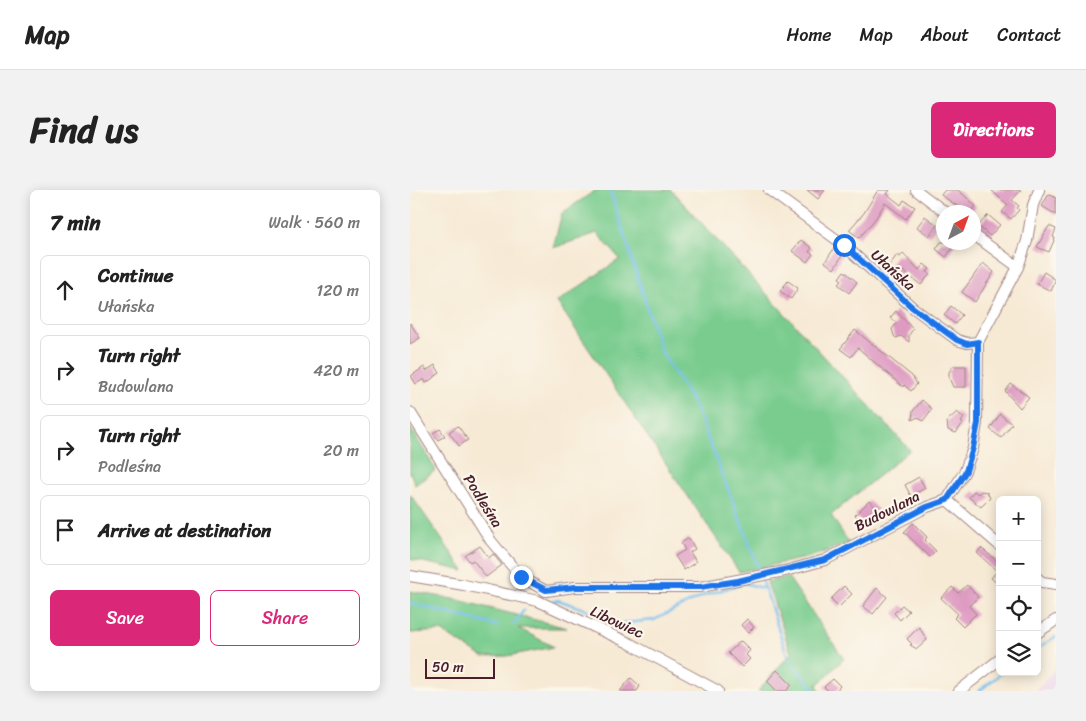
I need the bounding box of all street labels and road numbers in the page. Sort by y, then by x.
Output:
street label: Ułańska [865,243,922,298]
street label: Podleśna [456,469,510,533]
street label: Budowlana [850,483,925,539]
street label: Libowiec [586,598,649,646]

